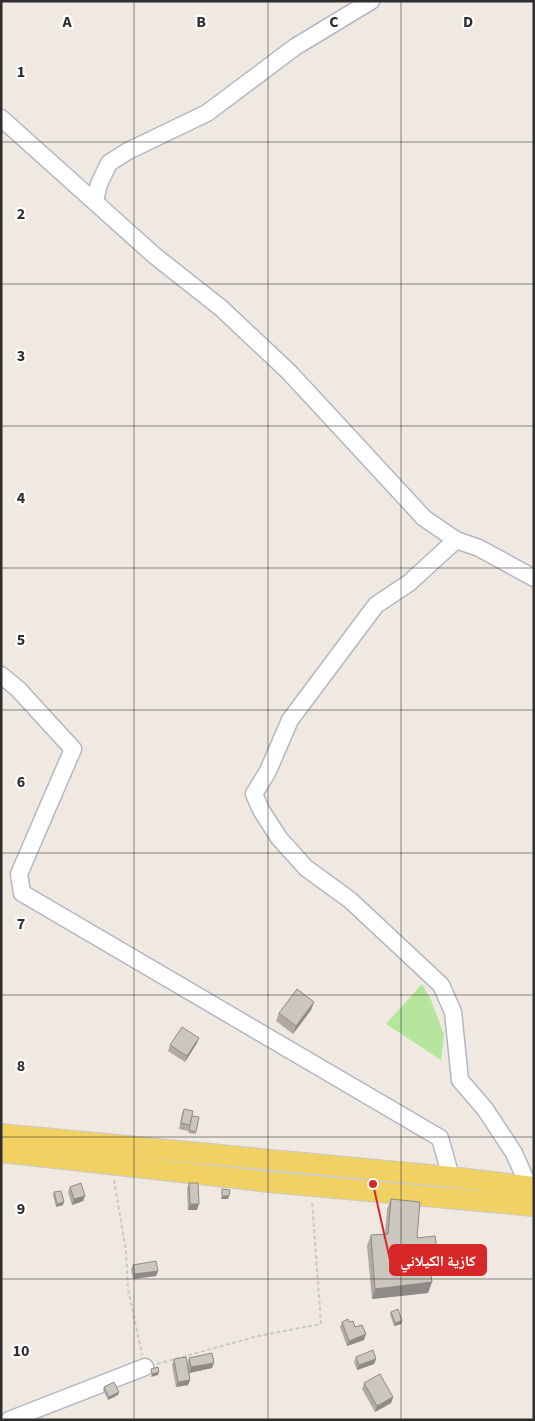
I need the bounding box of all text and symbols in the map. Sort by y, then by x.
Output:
text: A [61,11,72,33]
text: B [196,11,206,33]
text: C [329,11,339,33]
text: D [463,11,473,33]
text: 1 [17,61,25,83]
text: 2 [17,203,25,225]
text: 3 [17,345,25,367]
text: 4 [17,487,26,509]
text: 5 [17,629,25,651]
text: 6 [17,771,25,793]
text: 7 [17,913,25,935]
text: 8 [17,1055,25,1077]
text: 9 [17,1198,25,1220]
callout: كازية الكيلاني [390,1245,486,1275]
text: كازية الكيلاني [400,1251,476,1273]
text: 10 [13,1340,29,1362]

